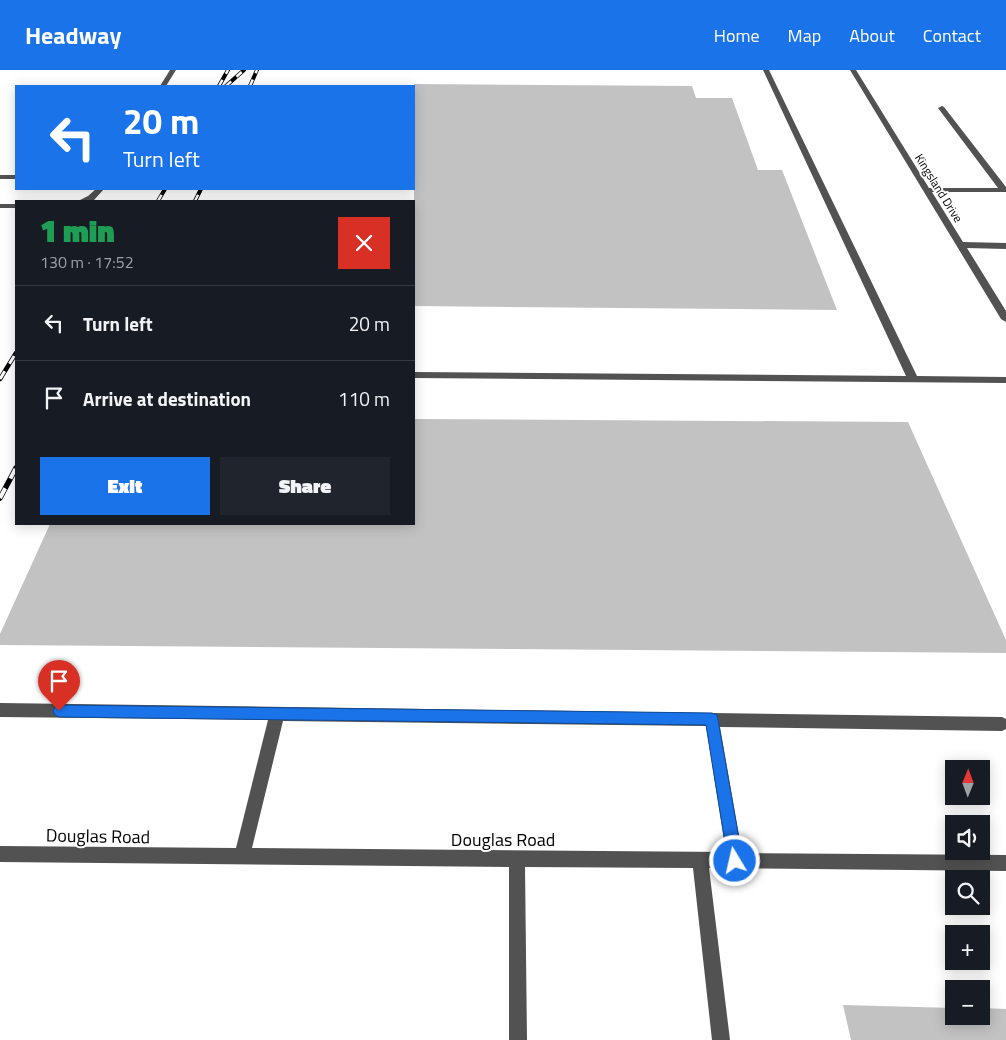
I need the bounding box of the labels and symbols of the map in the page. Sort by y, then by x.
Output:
street label: Kingsland Drive [910,150,968,226]
pin [38,660,80,711]
north arrow [945,760,990,805]
street label: Douglas Road [46,822,150,850]
street label: Douglas Road [451,826,555,853]
position arrow [708,834,760,886]

